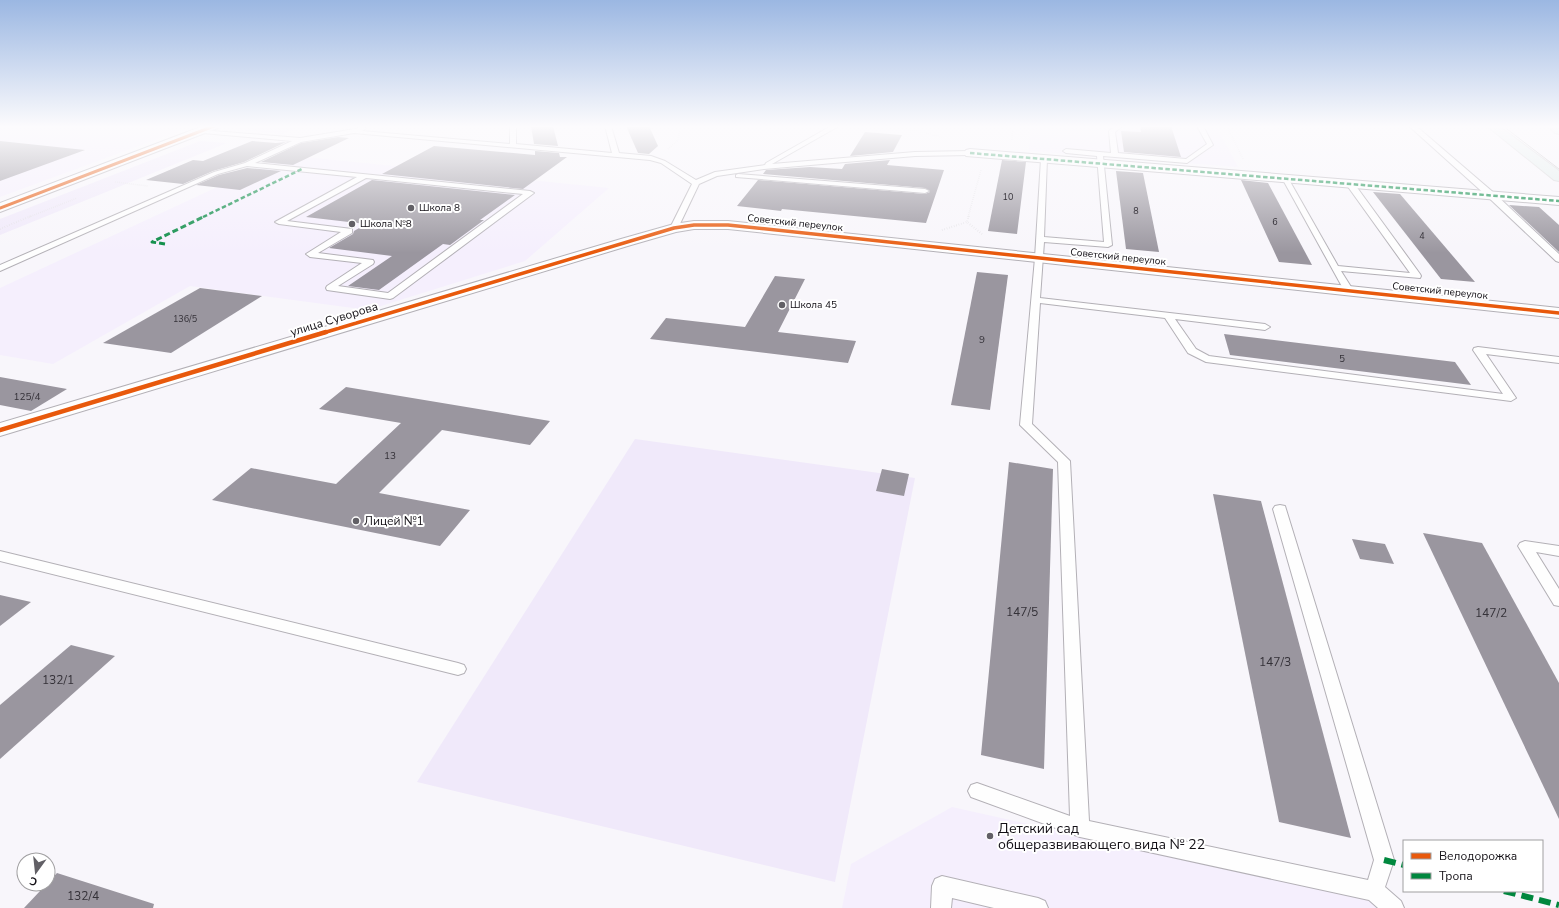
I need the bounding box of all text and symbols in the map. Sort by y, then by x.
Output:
house number: 10 [1003,191,1013,203]
place label: Школа 8 [419,201,460,215]
marker: Школа 8 [406,203,416,213]
house number: 8 [1133,205,1139,217]
street label: Советский переулок [747,211,844,235]
house number: 6 [1272,216,1278,228]
place label: Школа №8 [360,217,412,231]
marker: Школа №8 [347,219,357,229]
house number: 4 [1419,230,1425,242]
street label: Советский переулок [1070,245,1167,269]
street label: Советский переулок [1392,279,1489,303]
street label: улица Суворова [288,298,380,340]
place label: Школа 45 [790,298,837,312]
marker: Школа 45 [777,300,787,310]
house number: 136/5 [173,313,197,325]
house number: 9 [979,333,985,347]
house number: 5 [1339,352,1345,366]
house number: 125/4 [14,390,40,404]
house number: 13 [384,449,396,463]
place label: Лицей №1 [364,513,424,529]
marker: Лицей №1 [351,516,361,526]
house number: 147/5 [1006,604,1038,620]
house number: 147/2 [1475,605,1507,621]
house number: 147/3 [1259,654,1291,670]
house number: 132/1 [42,672,74,688]
place label: Детский сад общеразвивающего вида № 22 [998,819,1205,854]
marker: Детский сад общеразвивающего вида № 22 [985,831,995,841]
legend [1403,840,1543,892]
text: Велодорожка [1439,848,1517,864]
north arrow [16,852,56,892]
text: Тропа [1439,868,1473,884]
text: С [27,873,39,889]
house number: 132/4 [67,888,99,904]

